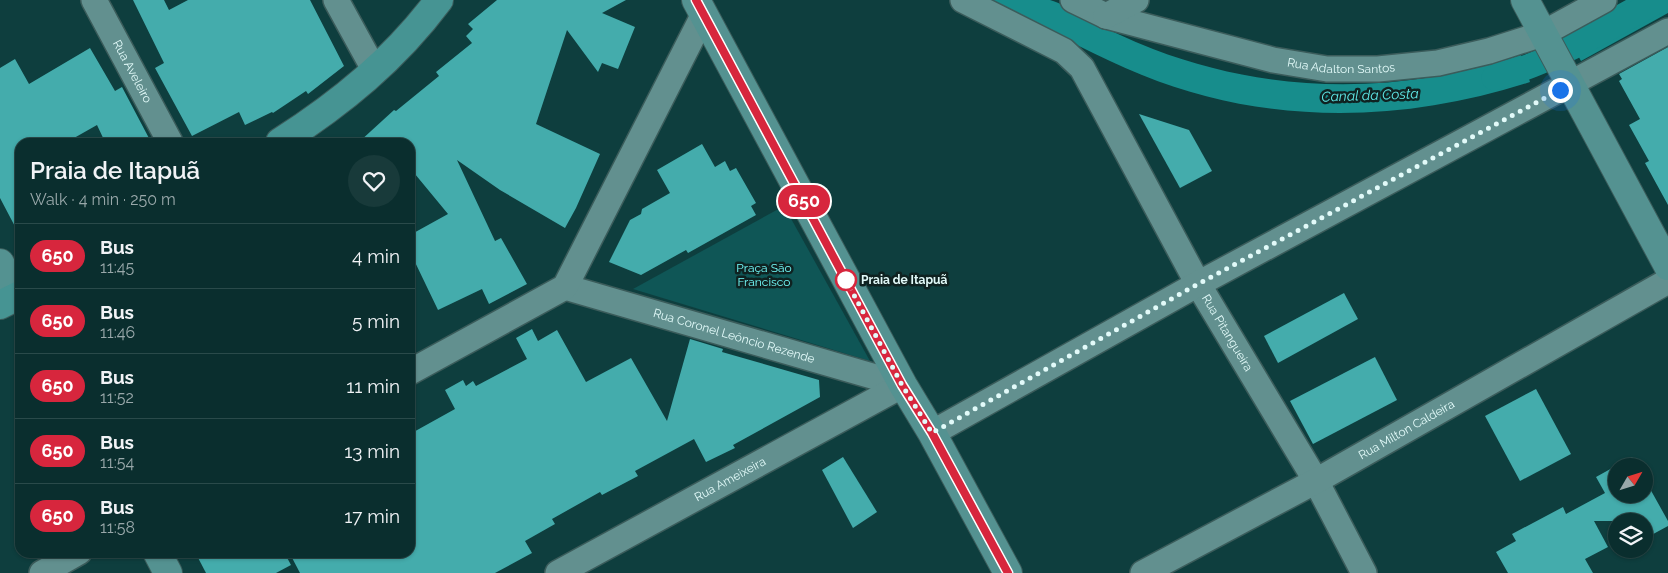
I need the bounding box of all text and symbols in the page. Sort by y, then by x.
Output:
street label: Rua Aveleiro [110,38,155,105]
street label: Rua Adalton Santos [1286,55,1396,76]
your location [1548,78,1573,103]
water label: Canal da Costa [1321,85,1419,105]
button: heart [348,155,400,207]
text: Praia de Itapuã [30,156,200,185]
line badge: 650 [775,185,833,217]
text: Walk · 4 min · 250 m [30,190,176,209]
text: 650 [788,190,820,211]
text: Bus [100,236,134,258]
text: 650 [42,245,73,266]
text: 4 min [352,245,400,267]
text: 11:45 [100,258,134,277]
park label: Praça São Francisco [736,261,792,289]
marker: Praia de Itapuã [835,269,857,291]
place label: Praia de Itapuã [861,273,947,287]
street label: Rua Pitangueira [1199,292,1256,374]
text: Bus [100,301,134,323]
street label: Rua Coronel Leôncio Rezende [652,306,816,366]
text: 650 [42,310,73,331]
text: 5 min [352,310,400,332]
text: 11:46 [100,323,135,342]
text: Bus [100,366,134,388]
text: 650 [42,375,73,396]
text: 11 min [346,375,400,397]
text: 11:52 [100,388,134,407]
street label: Rua Milton Caldeira [1356,397,1457,462]
text: Bus [100,431,134,453]
text: 650 [42,440,73,461]
text: 13 min [344,440,400,462]
text: 11:54 [100,453,134,472]
street label: Rua Ameixeira [692,454,768,504]
north arrow [1608,458,1652,502]
map controls [1608,458,1653,558]
text: Bus [100,496,134,518]
text: 650 [42,505,73,526]
text: 17 min [344,505,400,527]
button: layers [1608,513,1653,558]
text: 11:58 [100,518,135,537]

